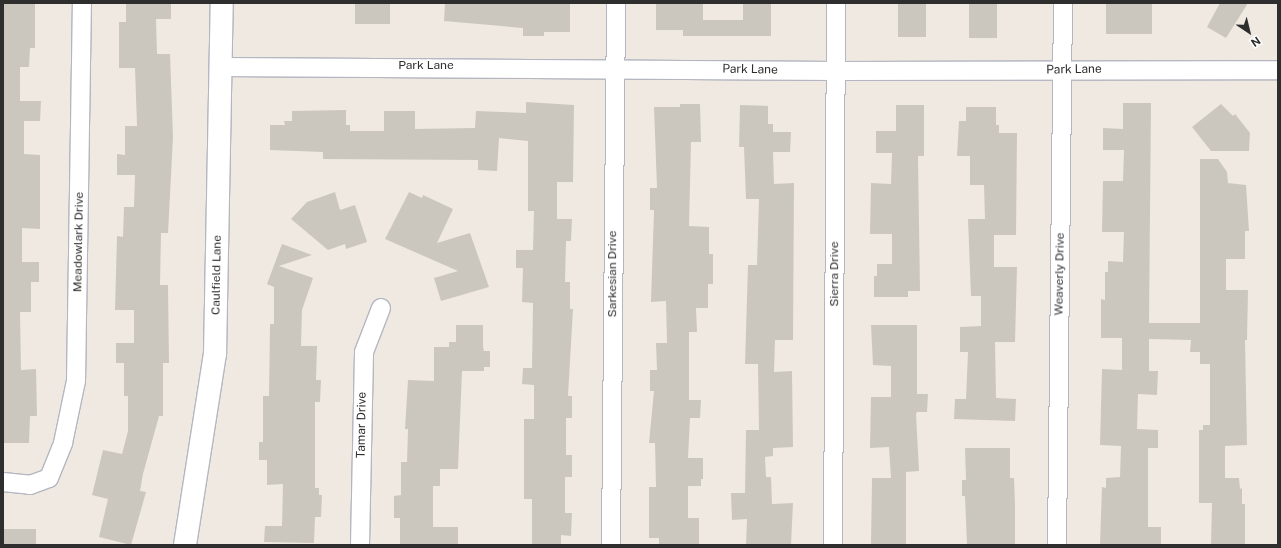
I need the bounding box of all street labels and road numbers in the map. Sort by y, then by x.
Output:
street label: Park Lane [398,59,454,73]
street label: Park Lane [722,62,778,78]
street label: Park Lane [1046,62,1102,78]
street label: Meadowlark Drive [71,192,87,292]
street label: Sarkesian Drive [606,231,620,317]
street label: Weaverly Drive [1052,232,1068,316]
street label: Caulfield Lane [209,235,225,315]
street label: Sierra Drive [828,241,842,307]
street label: Tamar Drive [354,392,370,458]

